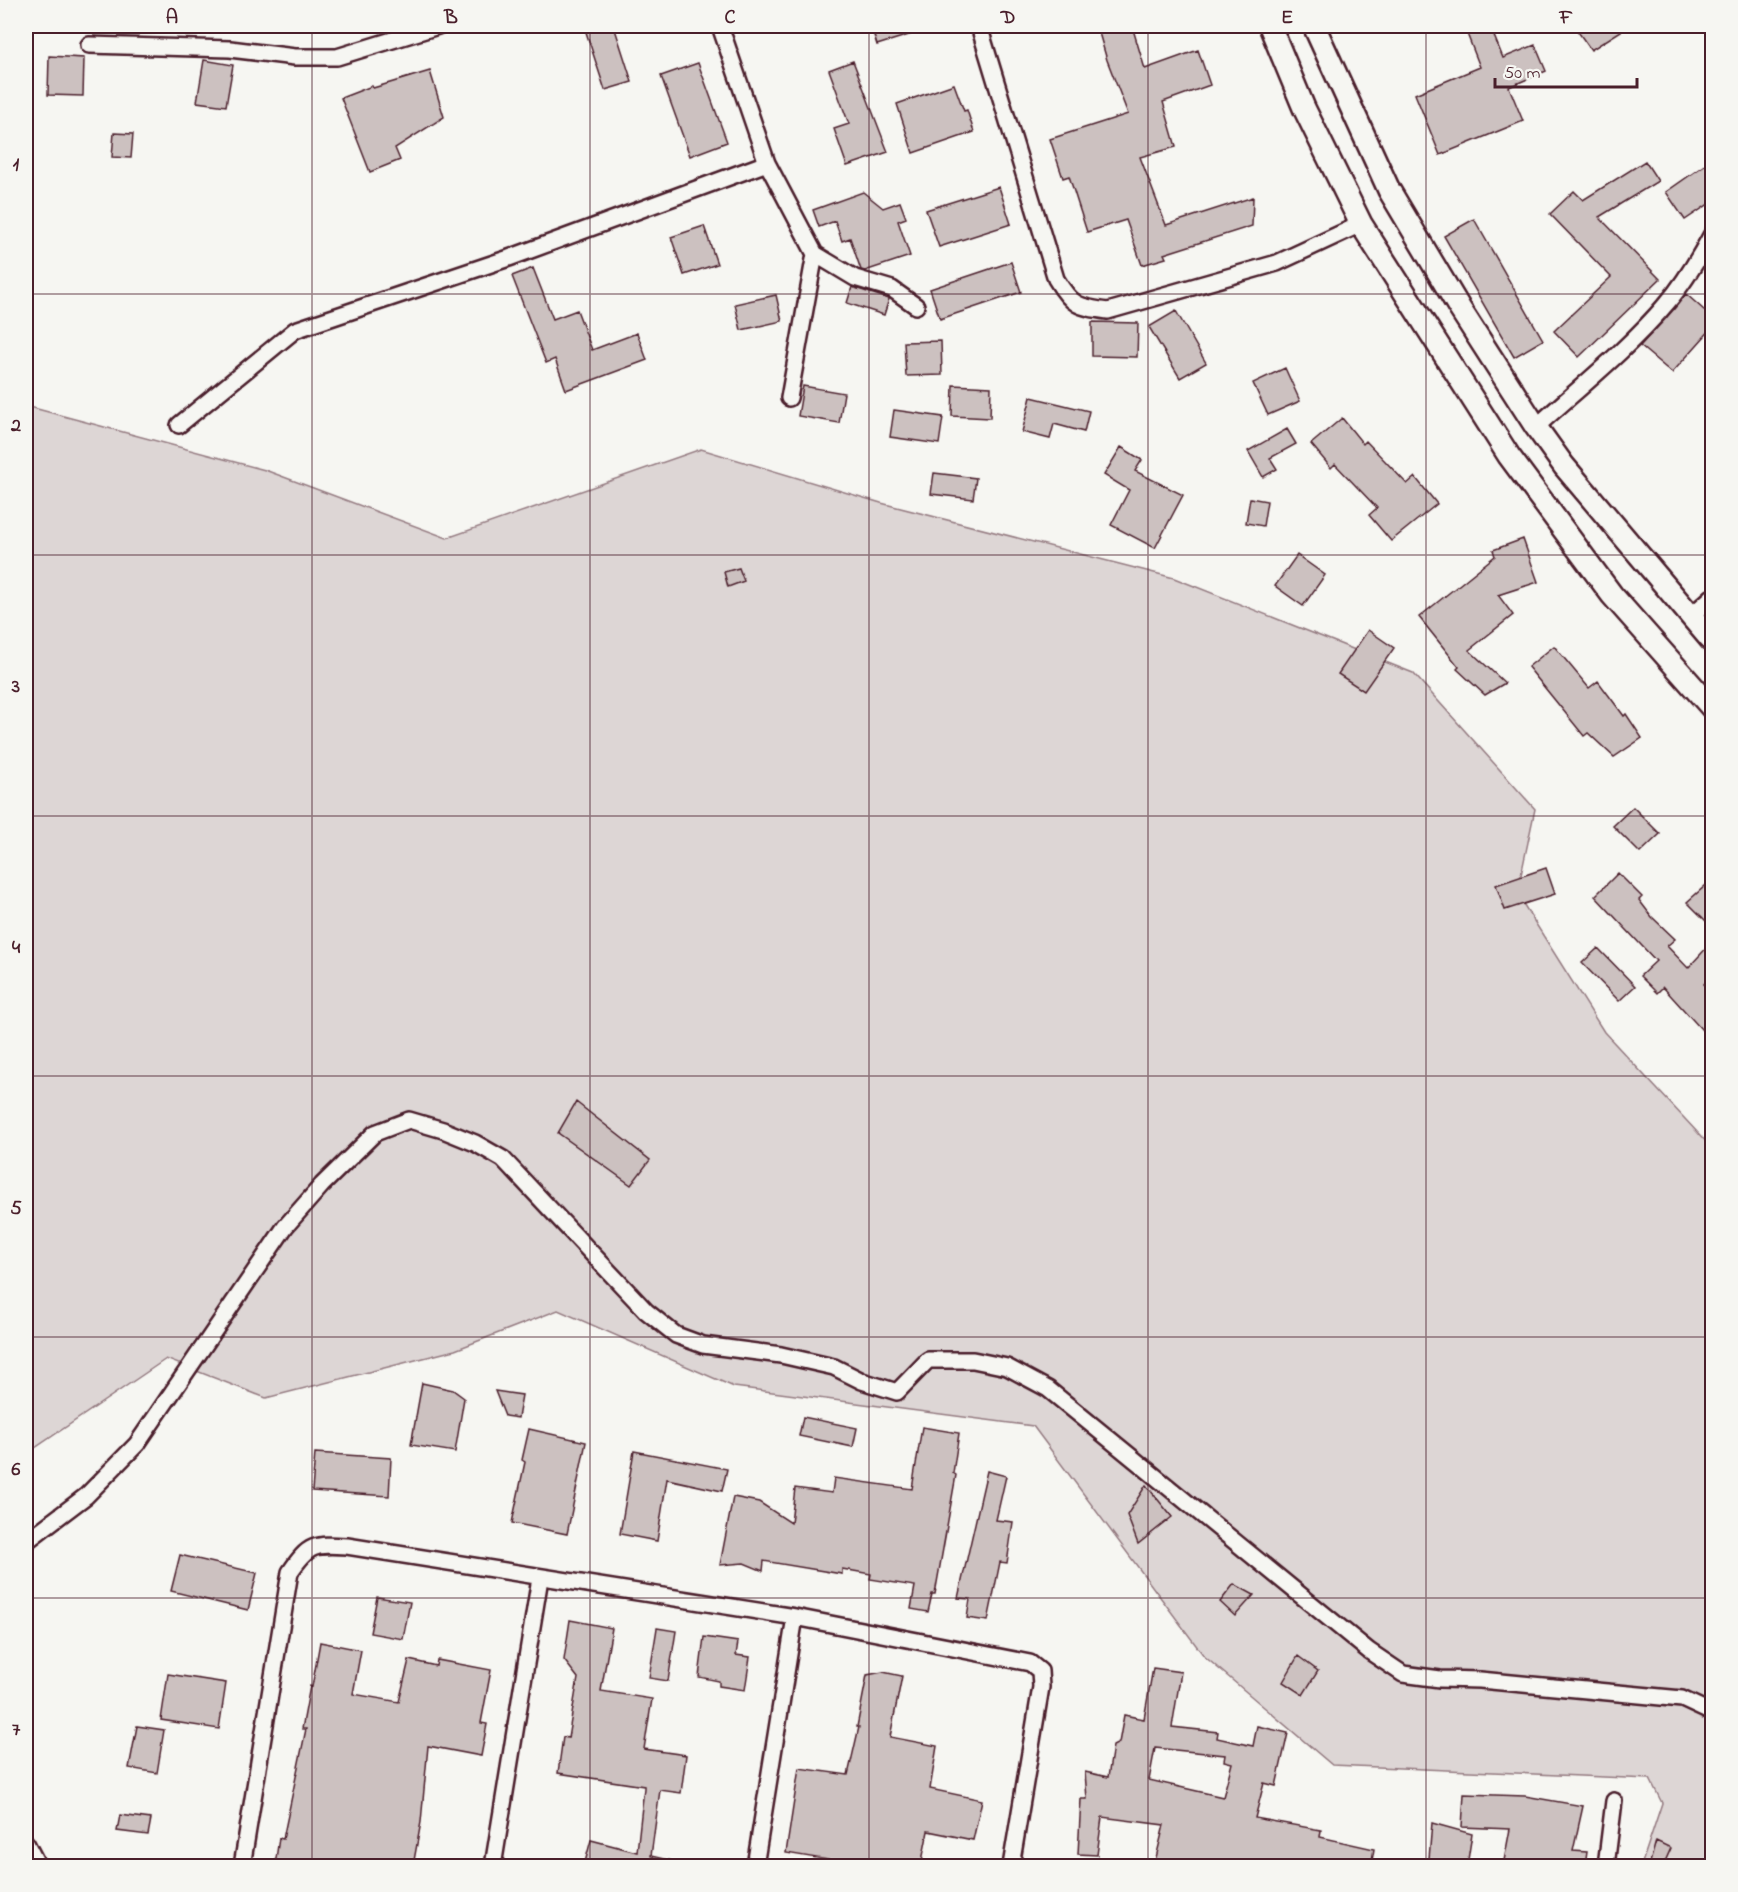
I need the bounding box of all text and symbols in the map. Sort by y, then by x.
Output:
text: A [166,4,178,33]
text: B [443,4,458,33]
text: C [725,4,736,33]
text: D [1000,4,1015,33]
text: E [1281,4,1293,33]
text: F [1559,4,1573,33]
scale bar [1495,51,1638,89]
text: 50 m [1504,61,1541,87]
text: 1 [13,151,20,180]
text: 2 [10,412,21,441]
text: 3 [11,673,20,702]
text: 4 [12,934,21,963]
text: 5 [10,1195,22,1224]
text: 6 [12,1456,21,1485]
text: 7 [12,1716,21,1745]

